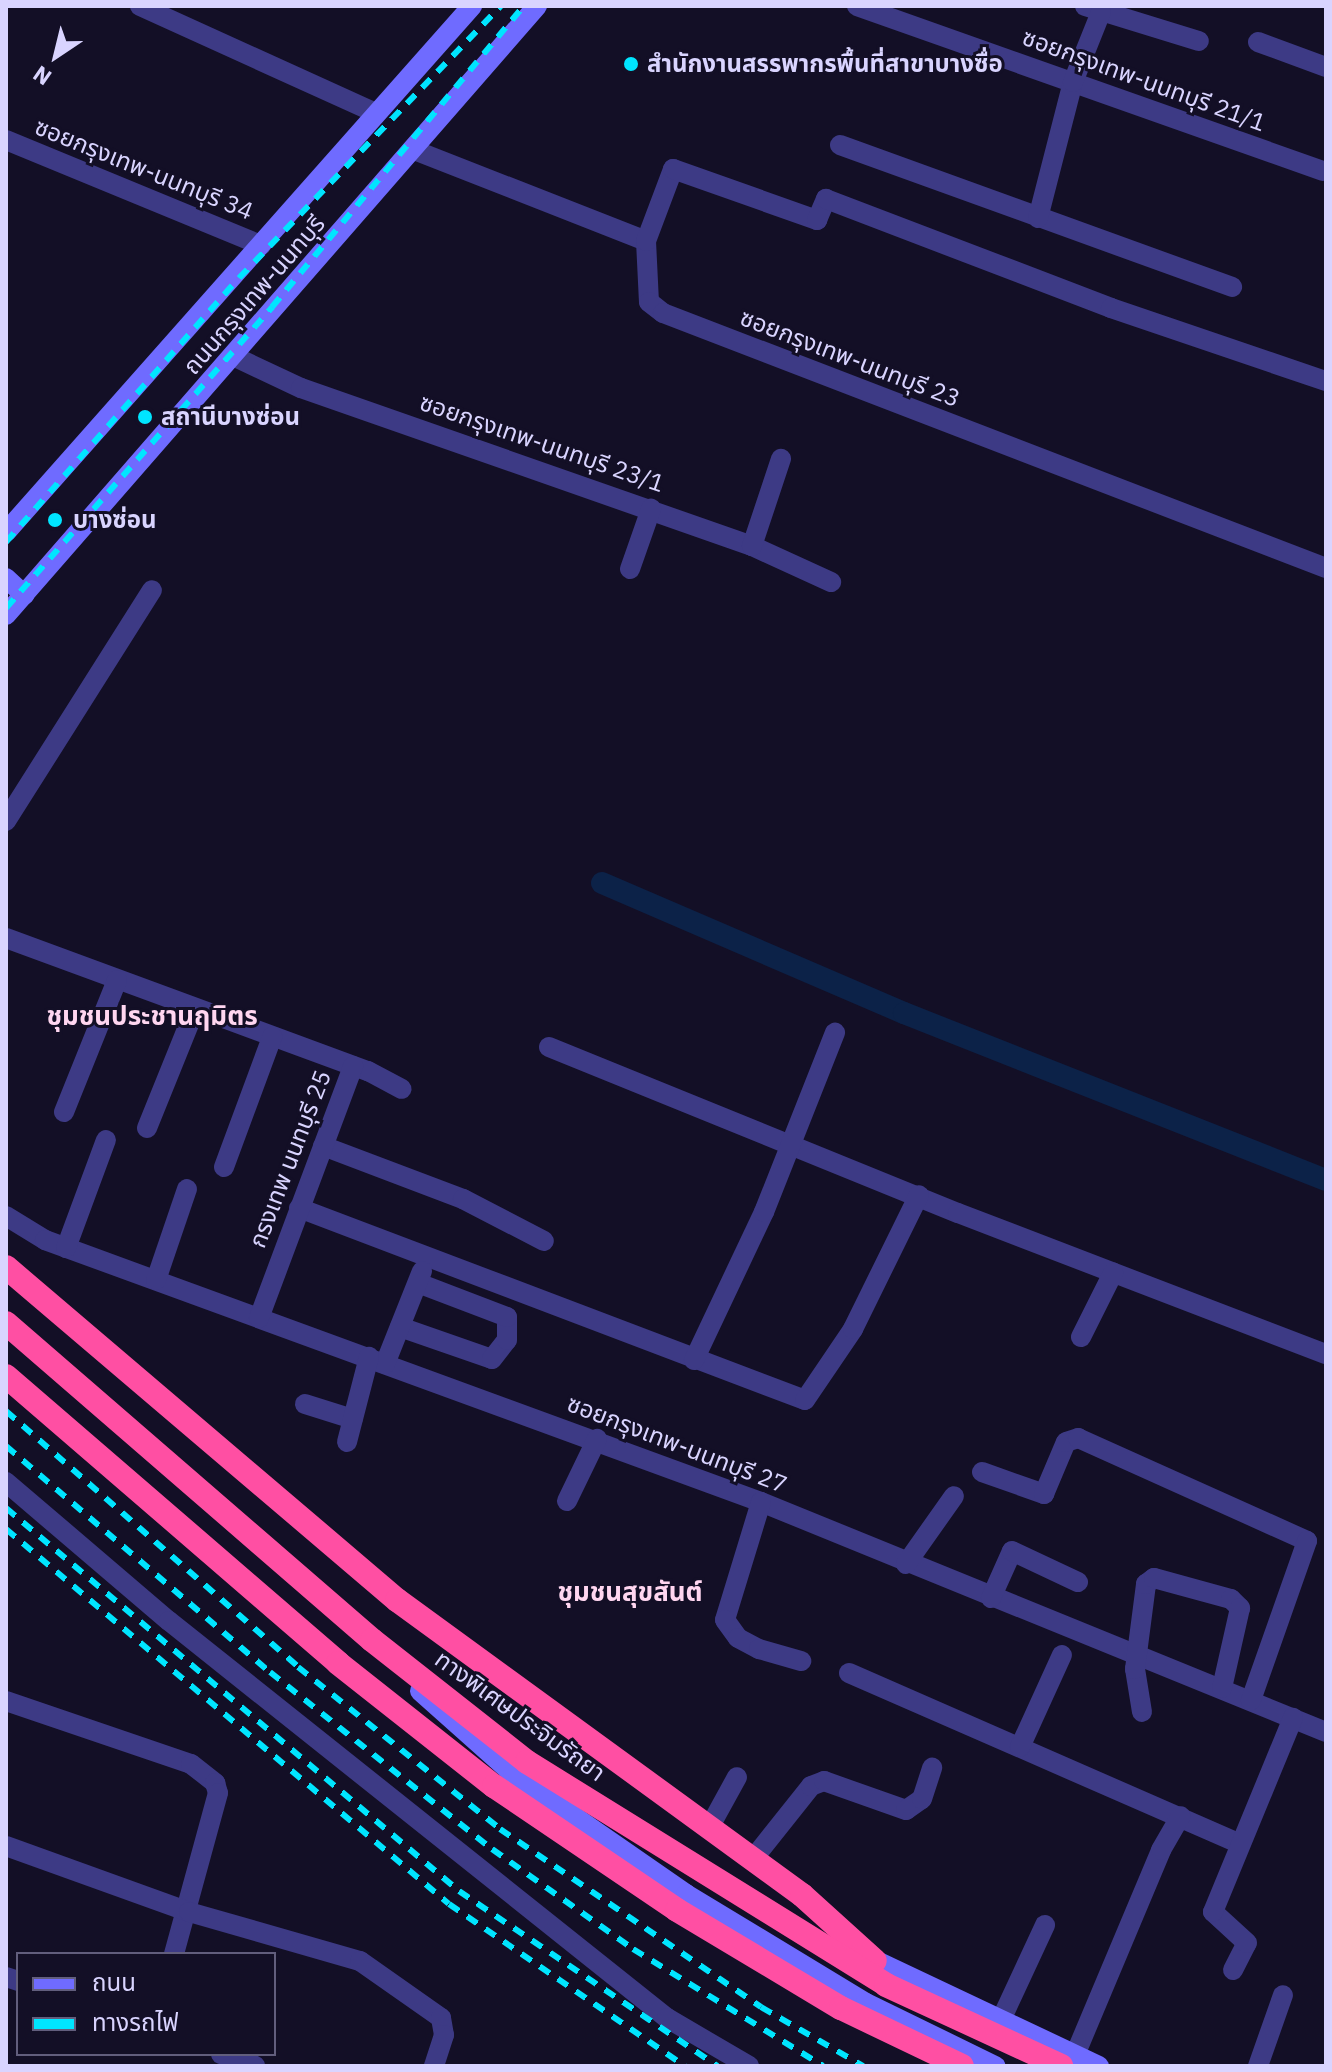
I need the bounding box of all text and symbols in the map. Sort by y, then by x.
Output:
north arrow [16,16,96,96]
street label: ซอยกรุงเทพ-นนทบุรี 21/1 [1018,23,1270,137]
place label: สำนักงานสรรพากรพื้นที่สาขาบางซื่อ [647,50,1003,78]
marker: สำนักงานสรรพากรพื้นที่สาขาบางซื่อ [622,55,640,73]
text: N [27,60,57,93]
street label: ซอยกรุงเทพ-นนทบุรี 34 [31,112,257,226]
street label: ถนนกรุงเทพ-นนทบุรี [177,210,331,380]
street label: ซอยกรุงเทพ-นนทบุรี 23 [736,303,964,413]
street label: ซอยกรุงเทพ-นนทบุรี 23/1 [416,388,668,498]
place label: สถานีบางซ่อน [161,403,300,431]
marker: สถานีบางซ่อน [136,408,154,426]
place label: บางซ่อน [73,506,157,534]
marker: บางซ่อน [44,509,66,531]
district label: ชุมชนประชานฤมิตร [46,1000,258,1032]
street label: กรงเทพ นนทบุรี 25 [243,1066,337,1252]
street label: ซอยกรุงเทพ-นนทบุรี 27 [563,1389,791,1499]
district label: ชุมชนสุขสันต์ [557,1576,703,1608]
street label: ทางพิเศษประจิมรัถยา [429,1645,611,1787]
legend [16,1952,276,2056]
text: ถนน [92,1966,136,1998]
text: ทางรถไฟ [92,2006,179,2038]

